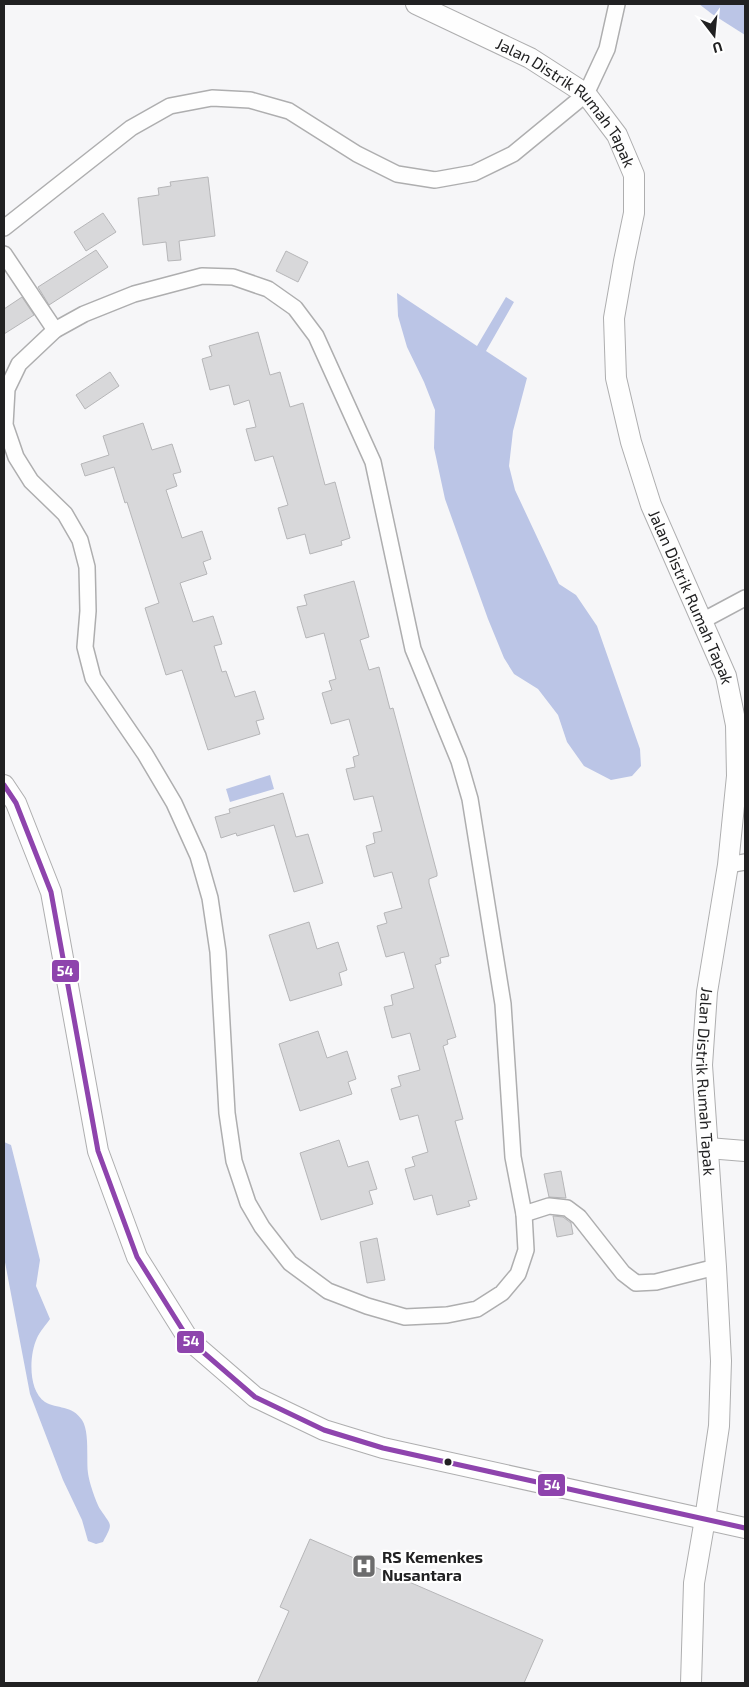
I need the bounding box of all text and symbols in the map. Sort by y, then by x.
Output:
north arrow [689,10,739,60]
street label: Jalan Distrik Rumah Tapak [493,33,640,170]
text: U [711,38,725,57]
street label: Jalan Distrik Rumah Tapak [645,507,737,686]
line badge: 54 [51,959,80,983]
text: 54 [57,962,73,979]
street label: Jalan Distrik Rumah Tapak [693,986,720,1176]
line badge: 54 [176,1330,205,1354]
text: 54 [183,1332,199,1349]
unlabelled marker [443,1457,453,1467]
line badge: 54 [537,1473,566,1497]
text: 54 [544,1476,560,1493]
place label: RS Kemenkes Nusantara [382,1547,483,1584]
hospital icon: RS Kemenkes Nusantara [351,1553,377,1579]

